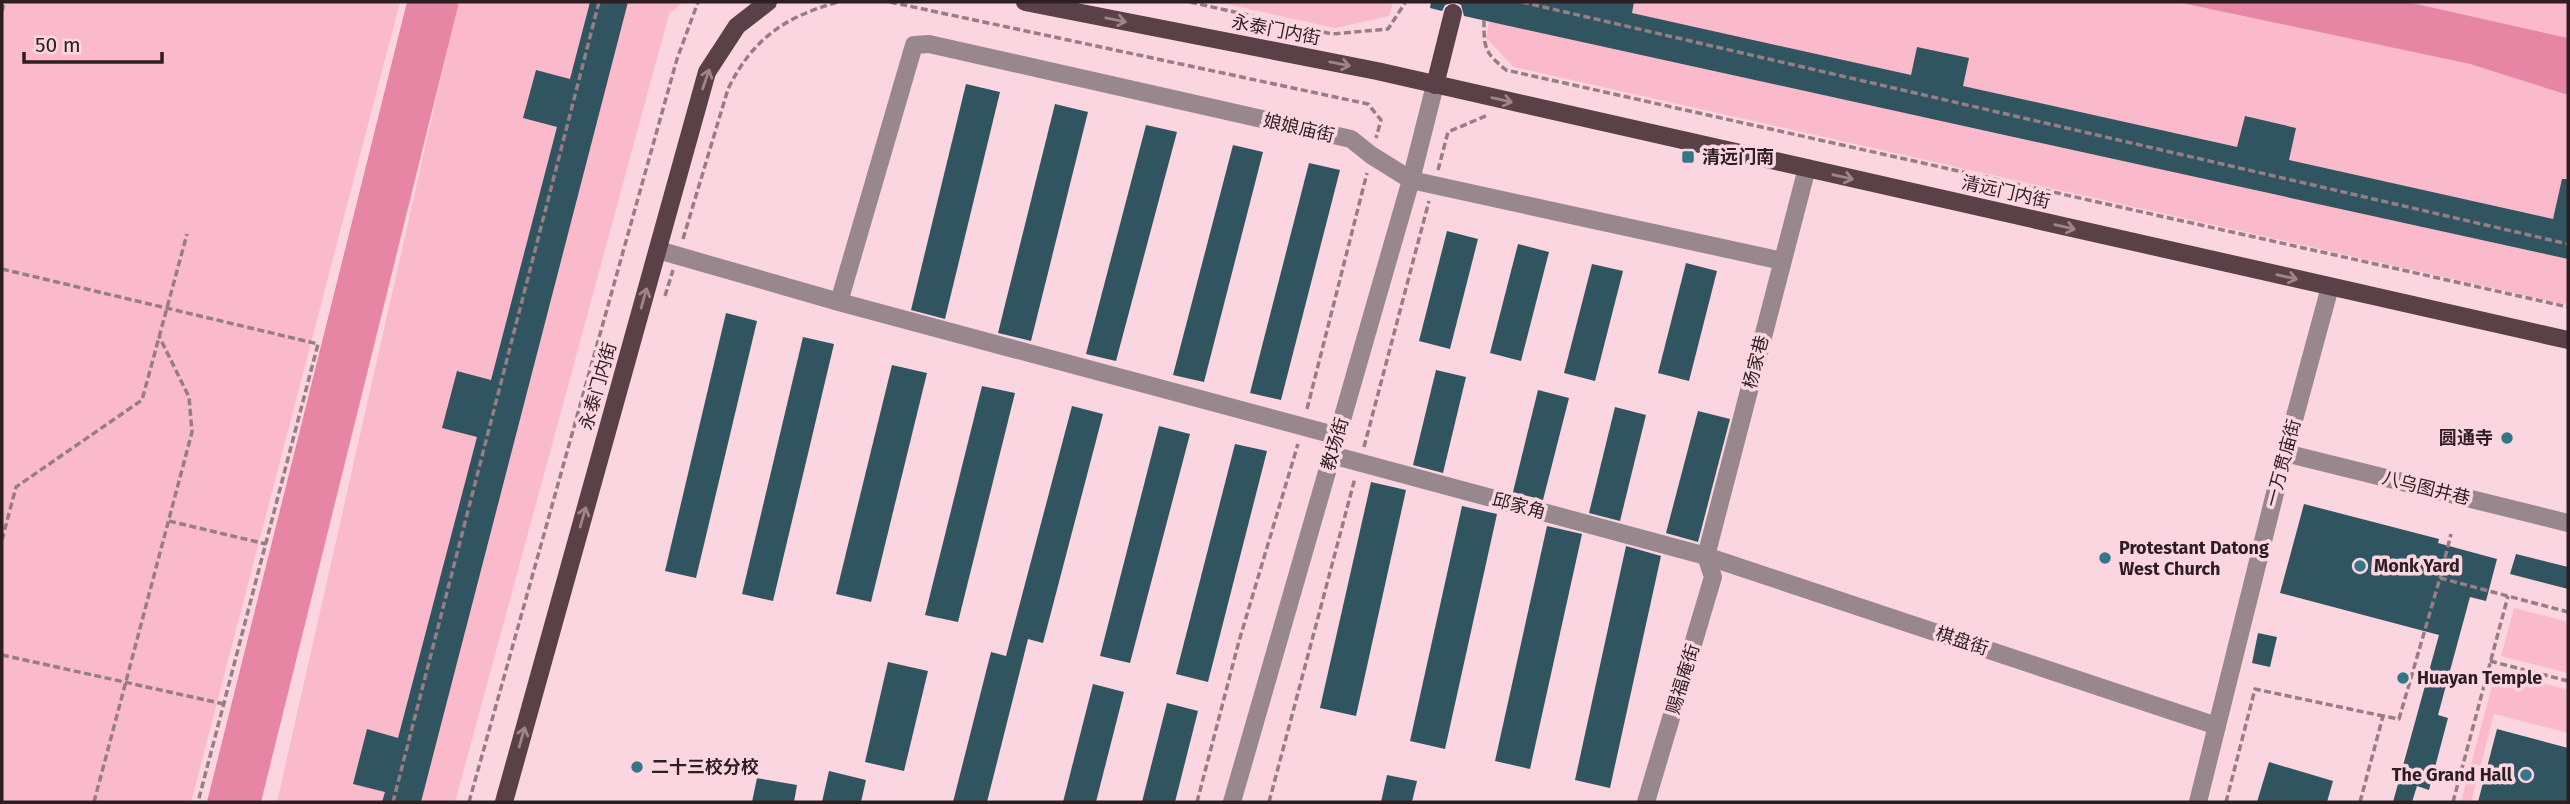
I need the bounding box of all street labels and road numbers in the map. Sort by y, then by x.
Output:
street label: 永泰门内街 [1230,11,1322,49]
street label: 娘娘庙街 [1261,109,1337,147]
street label: 清远门内街 [1960,171,2052,213]
street label: 杨家巷 [1739,333,1773,391]
street label: 永泰门内街 [575,340,621,432]
street label: 教场街 [1317,415,1353,473]
street label: 一万贯庙街 [2261,417,2305,509]
street label: 八乌图井巷 [2380,466,2472,510]
street label: 邱家角 [1490,488,1548,524]
street label: 棋盘街 [1933,622,1991,660]
street label: 赐福庵街 [1662,641,1704,717]

